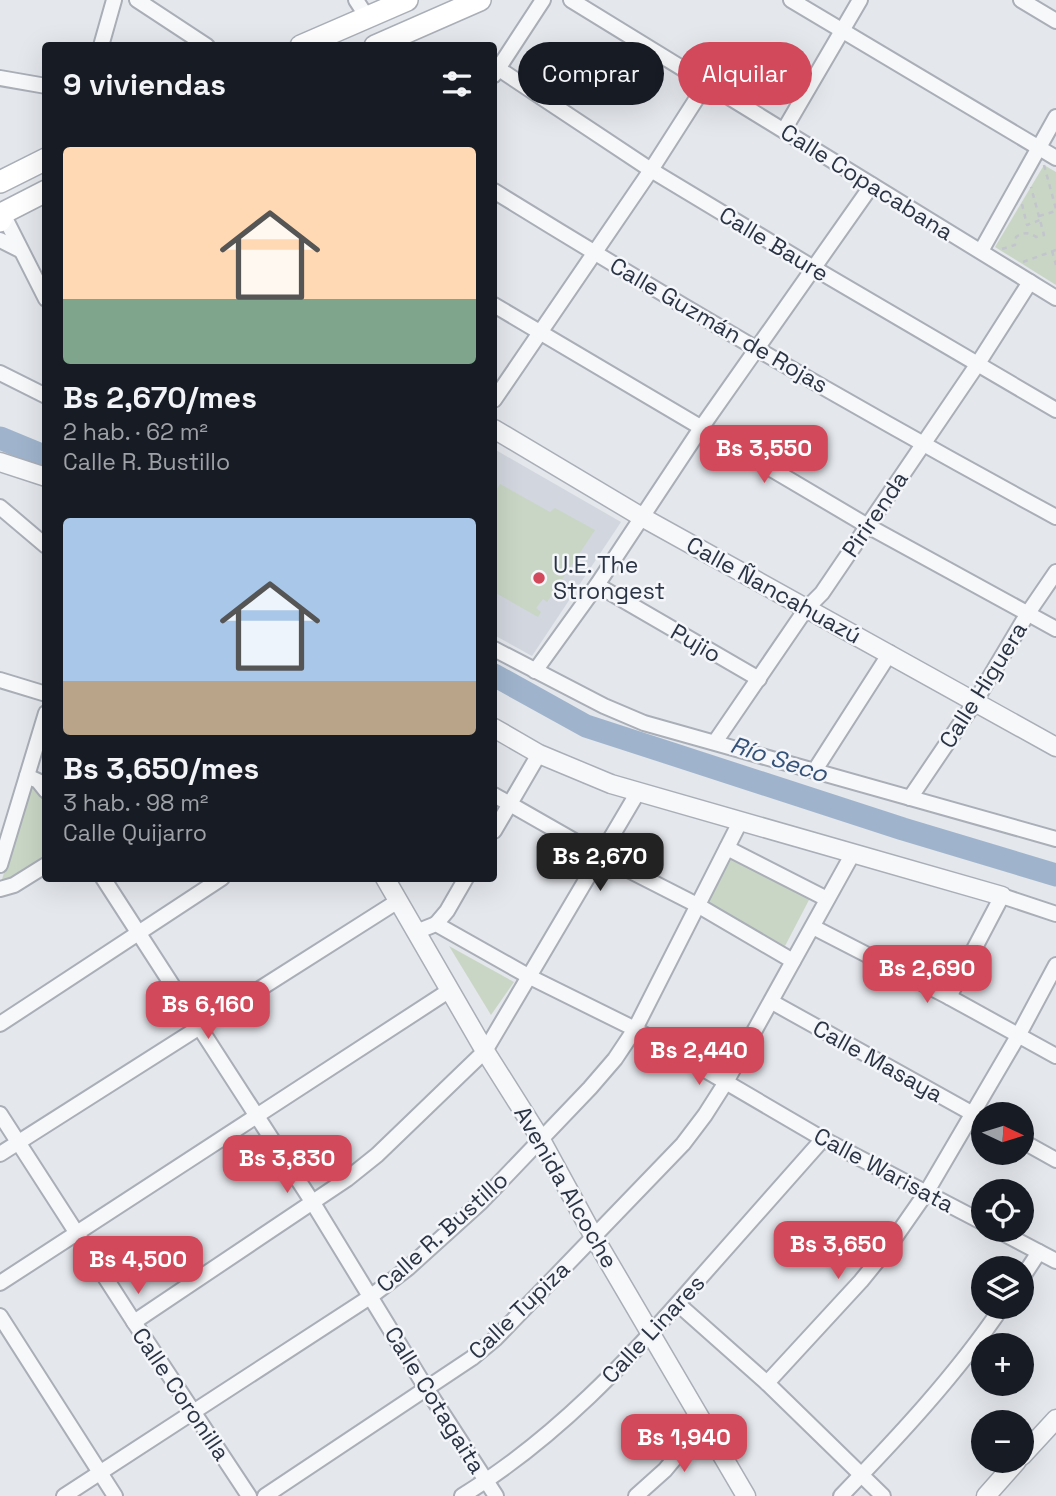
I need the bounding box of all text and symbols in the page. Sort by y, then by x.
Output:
chip: Comprar [518,42,664,105]
chip: Alquilar [678,42,812,105]
text: 9 viviendas [63,65,226,104]
icon: filters [438,65,476,103]
street label: Calle Copacabana [775,117,959,247]
icon: home [207,192,333,318]
street label: Calle Baure [714,199,834,289]
street label: Calle Guzmán de Rojas [605,250,833,400]
text: Bs 2,670/mes [63,378,257,417]
text: 2 hab. · 62 m² [63,417,208,447]
pin: Bs 3,550 [692,426,836,485]
text: Bs 3,550 [716,433,812,463]
text: Calle R. Bustillo [63,447,230,477]
street label: Pirirenda [835,465,915,563]
street label: Calle Ñancahuazú [681,529,867,651]
place label: U.E. The Strongest [553,550,665,606]
icon: home [207,563,333,689]
marker: U.E. The Strongest [531,570,547,586]
street label: Calle Higuera [932,616,1034,754]
street label: Pujio [665,617,727,669]
water label: Río Seco [727,729,832,790]
text: Bs 3,650/mes [63,749,259,788]
text: 3 hab. · 98 m² [63,788,208,818]
text: Calle Quijarro [63,818,207,848]
pin: Bs 2,670 [528,834,672,893]
text: Bs 2,670 [553,841,647,871]
pin: Bs 2,690 [855,946,999,1005]
text: Bs 2,690 [879,953,975,983]
pin: Bs 6,160 [136,982,280,1041]
text: Bs 6,160 [162,989,254,1019]
street label: Calle Masaya [808,1013,948,1109]
pin: Bs 2,440 [627,1028,771,1087]
text: Bs 2,440 [650,1035,748,1065]
street label: Avenida Alcoche [507,1100,625,1274]
north arrow [971,1102,1034,1166]
map controls [971,1102,1034,1473]
street label: Calle Warisata [809,1121,959,1219]
pin: Bs 3,830 [215,1136,359,1195]
text: Bs 3,830 [239,1143,335,1173]
street label: Calle R. Bustillo [370,1165,514,1299]
button: locate [971,1179,1034,1242]
pin: Bs 3,650 [766,1222,910,1281]
text: Bs 3,650 [790,1229,886,1259]
pin: Bs 4,500 [66,1236,210,1296]
text: Bs 4,500 [89,1244,187,1274]
street label: Calle Tupiza [462,1254,576,1366]
button: layers [971,1256,1034,1319]
street label: Calle Linares [595,1268,711,1390]
street label: Calle Cotagaita [378,1321,492,1479]
street label: Calle Coronilla [125,1322,237,1466]
button: + [971,1333,1034,1396]
button: − [971,1410,1034,1473]
pin: Bs 1,940 [612,1414,756,1474]
text: Bs 1,940 [637,1422,731,1452]

